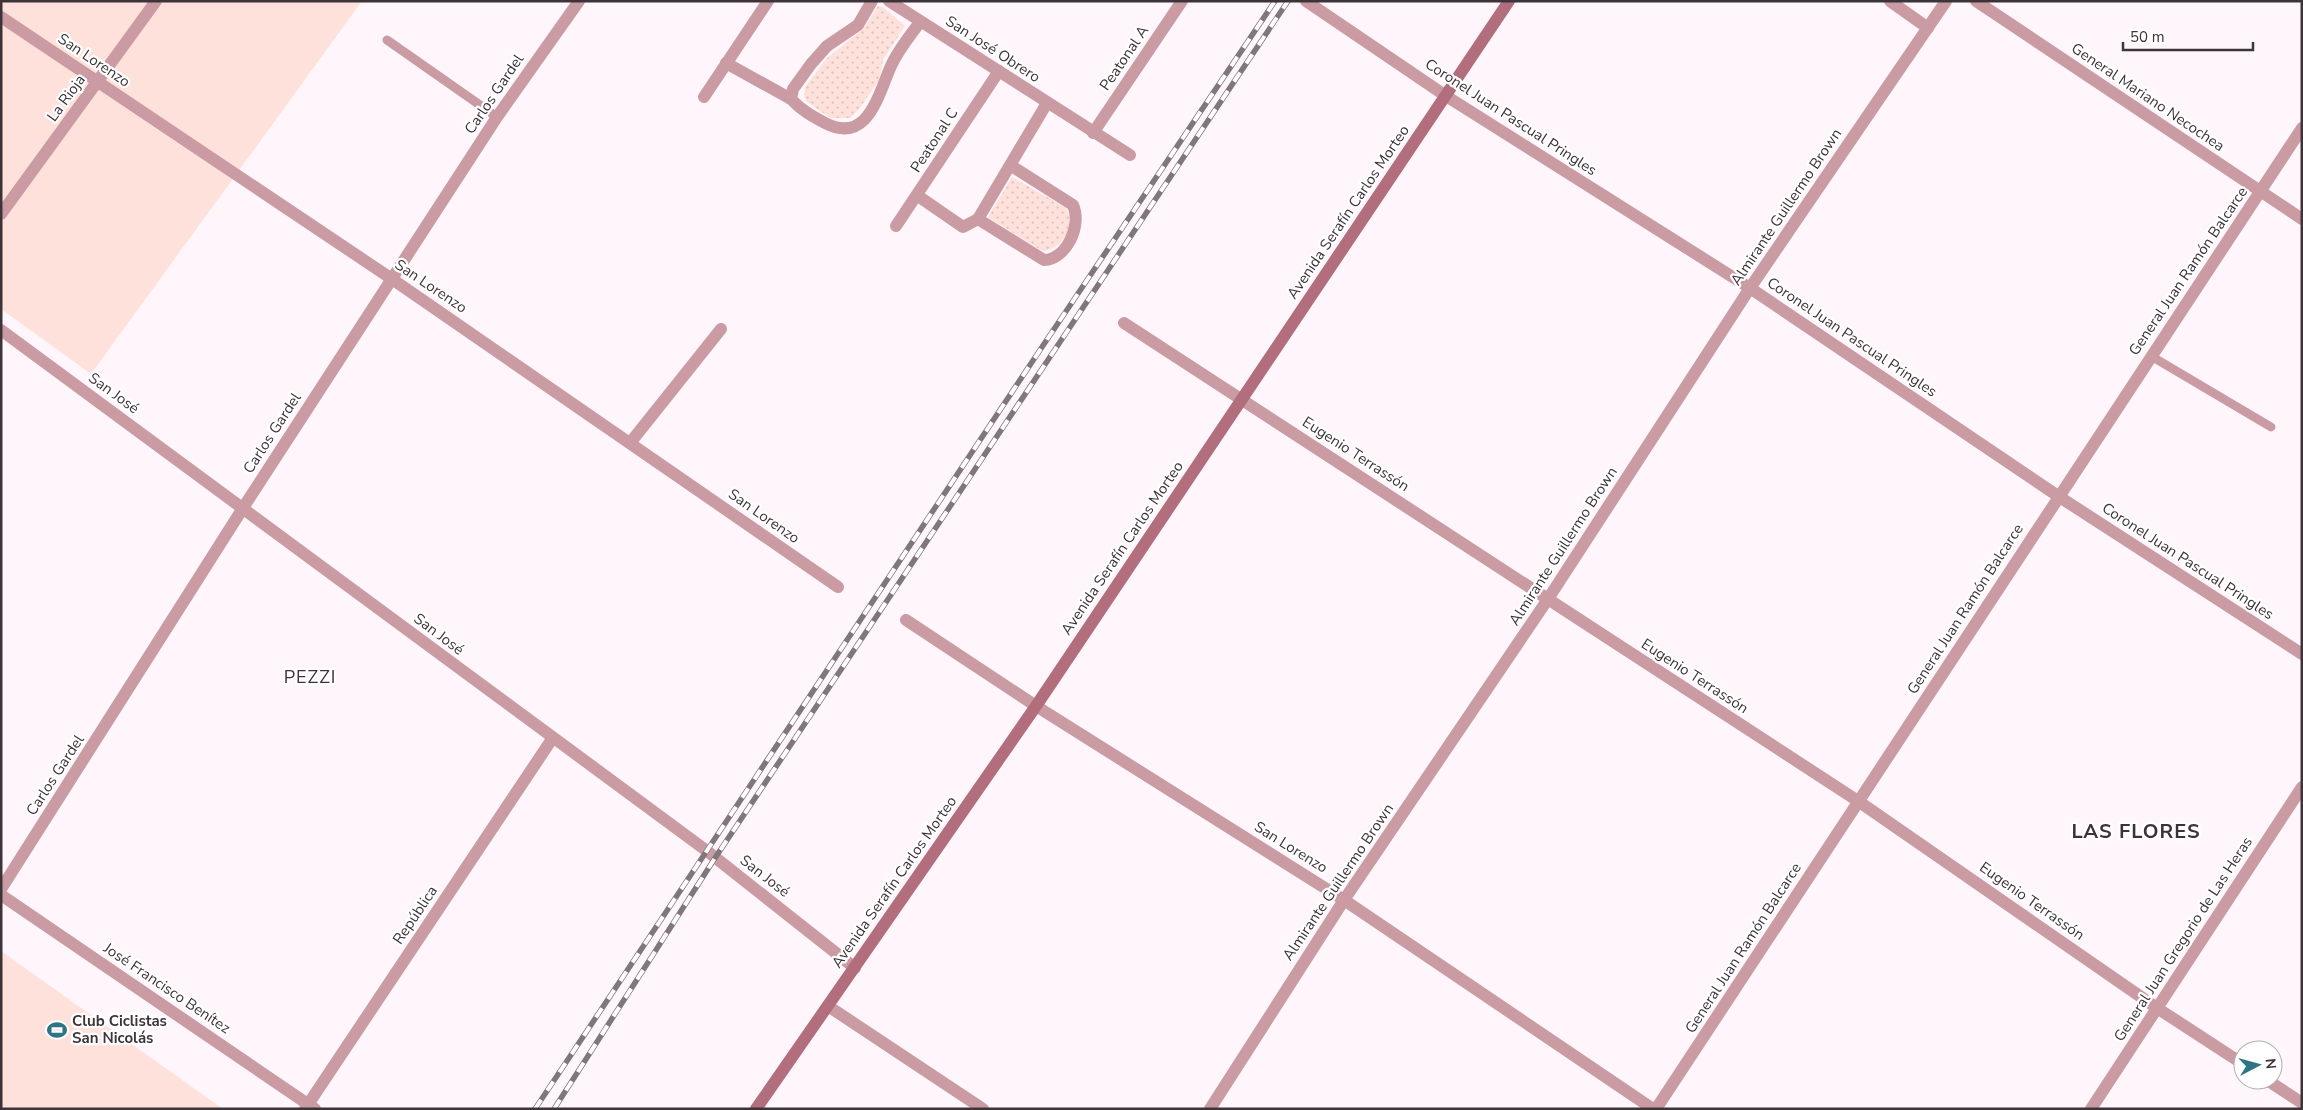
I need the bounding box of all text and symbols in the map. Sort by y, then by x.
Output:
street label: San José Obrero [942,11,1044,87]
scale bar [2123,20,2253,52]
street label: Peatonal A [1095,22,1153,94]
text: 50 m [2130,27,2165,47]
street label: San Lorenzo [54,29,134,91]
street label: General Mariano Necochea [2067,38,2229,156]
street label: Carlos Gardel [460,50,528,138]
street label: Coronel Juan Pascual Pringles [1421,54,1601,180]
street label: La Rioja [42,71,90,125]
street label: Peatonal C [906,104,962,176]
street label: Avenida Serafín Carlos Morteo [1282,121,1414,303]
street label: Almirante Guillermo Brown [1726,125,1846,289]
street label: General Juan Ramón Balcarce [2124,183,2252,359]
street label: San Lorenzo [391,255,471,317]
street label: Coronel Juan Pascual Pringles [1763,273,1941,401]
street label: San José [85,368,143,418]
street label: Carlos Gardel [238,388,306,477]
street label: Eugenio Terrassón [1299,412,1413,496]
street label: Avenida Serafín Carlos Morteo [1056,457,1188,639]
street label: Almirante Guillermo Brown [1504,463,1622,629]
street label: San Lorenzo [724,484,804,548]
street label: Coronel Juan Pascual Pringles [2098,498,2278,624]
street label: General Juan Ramón Balcarce [1902,520,2028,698]
street label: San José [410,609,468,659]
street label: Eugenio Terrassón [1638,634,1752,718]
district label: PEZZI [284,665,336,689]
street label: Carlos Gardel [21,730,89,819]
street label: Avenida Serafín Carlos Morteo [827,792,961,972]
street label: Almirante Guillermo Brown [1278,800,1398,964]
street label: San Lorenzo [1251,817,1331,877]
district label: LAS FLORES [2071,818,2201,845]
street label: General Juan Gregorio de Las Heras [2109,833,2257,1045]
street label: San José [736,850,794,902]
street label: Eugenio Terrassón [1976,857,2088,945]
street label: General Juan Ramón Balcarce [1680,859,1806,1037]
street label: República [388,882,442,948]
street label: José Francisco Benítez [99,938,234,1038]
place label: Club Ciclistas San Nicolás [72,1011,167,1048]
sports icon: Club Ciclistas San Nicolás [46,1019,68,1041]
north arrow [2233,1040,2283,1090]
text: N [2260,1057,2280,1070]

